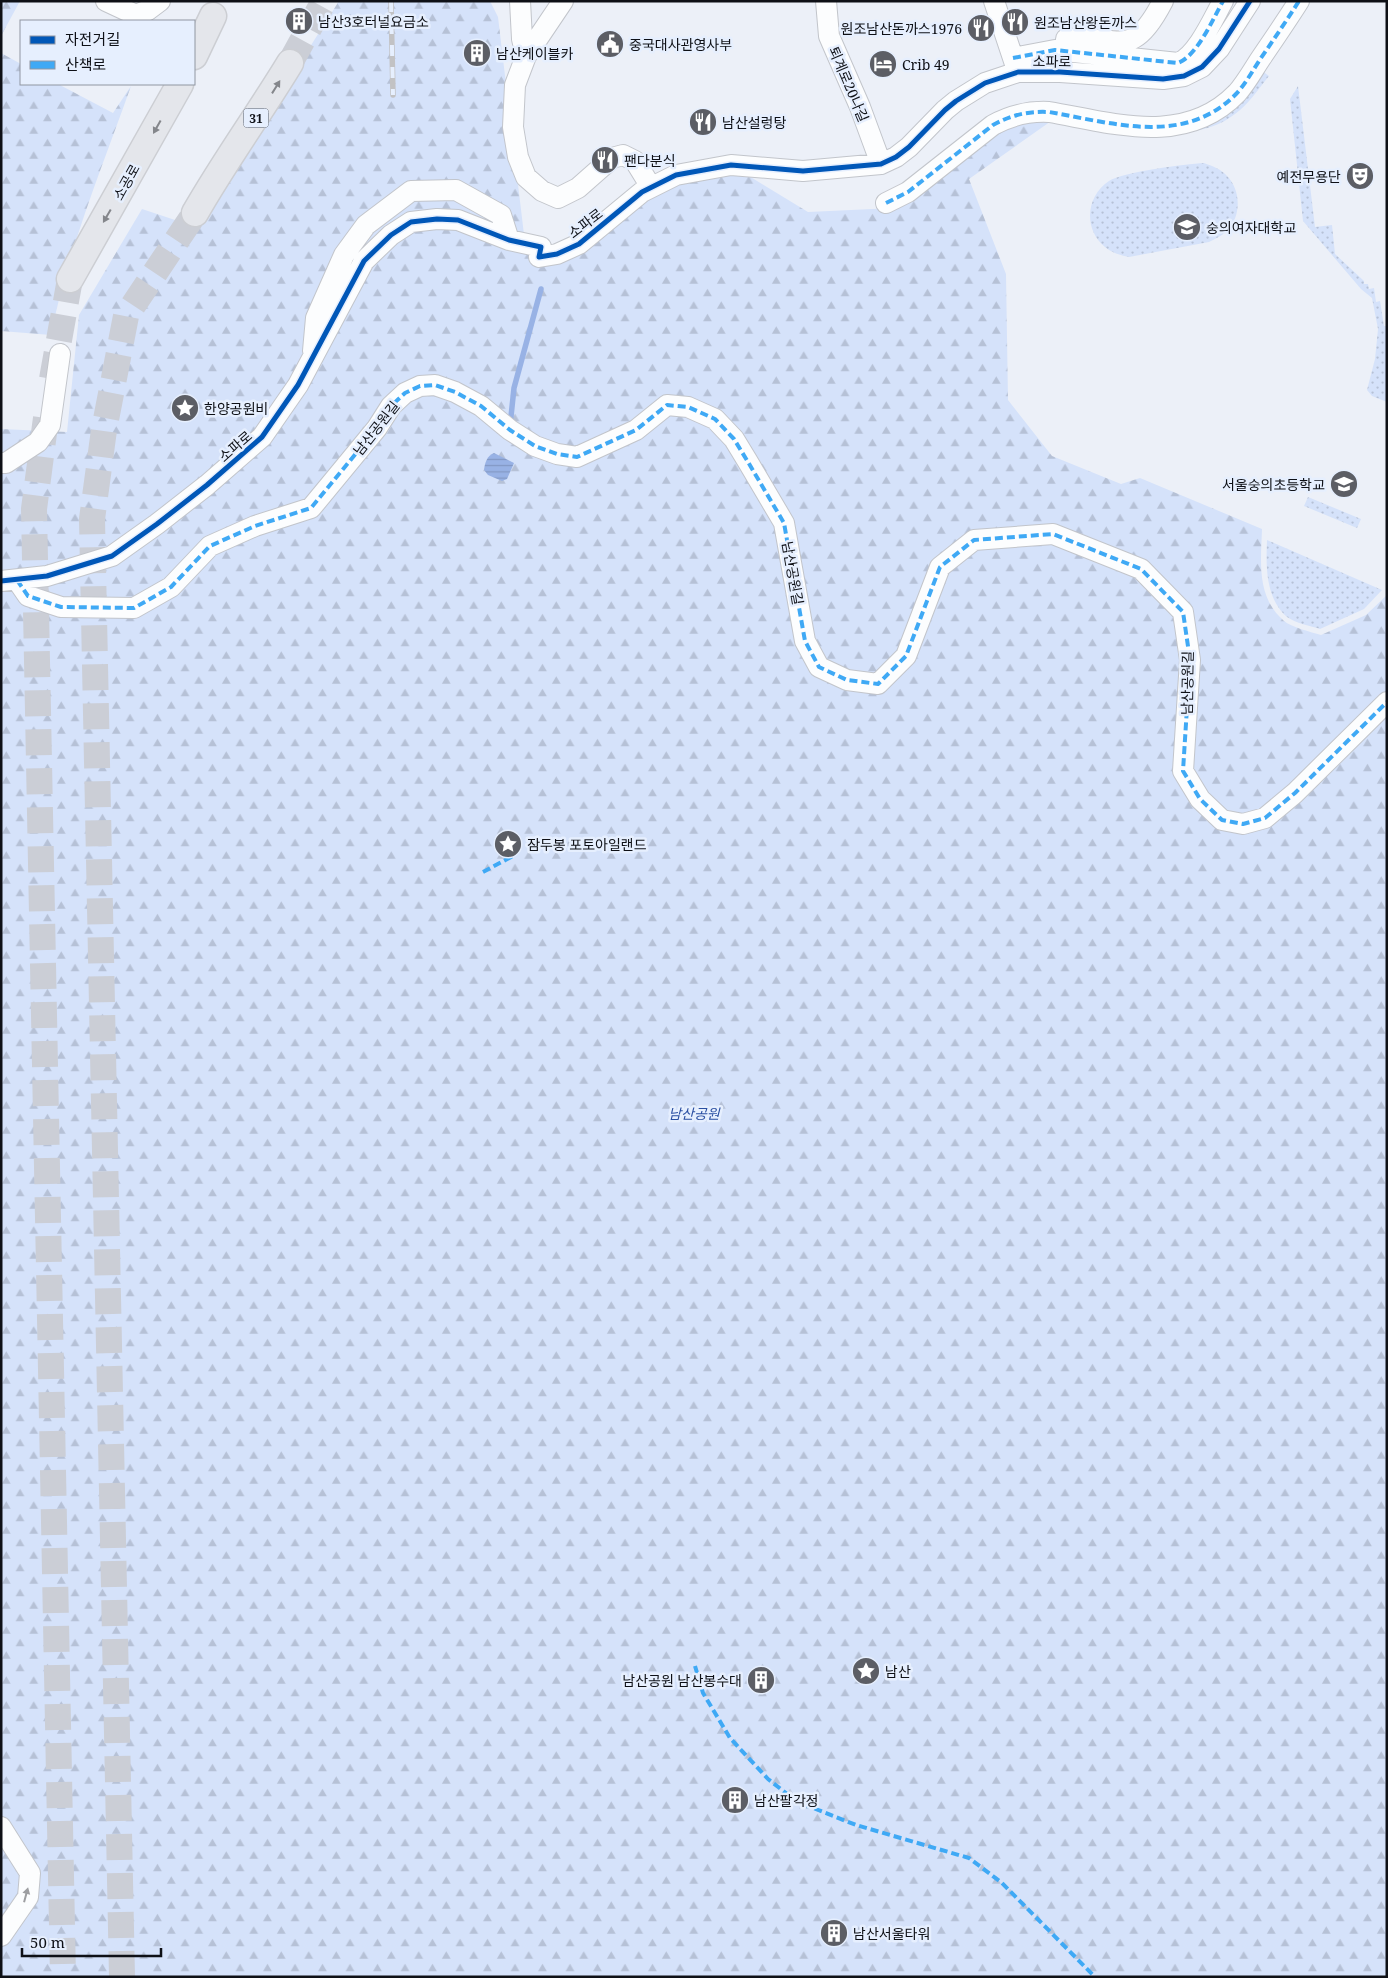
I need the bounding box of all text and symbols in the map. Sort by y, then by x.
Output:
building icon: 남산3호터널요금소 [284,6,314,36]
restaurant icon: 원조남산왕돈까스 [1000,7,1030,37]
place label: 남산3호터널요금소 [318,12,429,31]
restaurant icon: 원조남산돈까스1976 [966,13,996,43]
place label: 원조남산왕돈까스 [1034,13,1137,32]
place label: 원조남산돈까스1976 [841,19,962,38]
legend [20,20,195,85]
text: 자전거길 [65,29,120,49]
public building icon: 중국대사관영사부 [595,29,625,59]
place label: 중국대사관영사부 [629,35,732,54]
building icon: 남산케이블카 [462,38,492,68]
street label: 퇴계로20나길 [825,43,873,125]
place label: 남산케이블카 [496,44,573,63]
hotel icon: Crib 49 [868,49,898,79]
street label: 소파로 [1033,51,1072,71]
text: 산책로 [65,54,106,74]
place label: Crib 49 [902,55,950,74]
one-way arrow [271,80,280,93]
restaurant icon: 남산설렁탕 [688,107,718,137]
road number: 31 [244,109,268,128]
place label: 남산설렁탕 [722,113,787,132]
one-way arrow [153,119,161,134]
restaurant icon: 팬다분식 [590,145,620,175]
place label: 팬다분식 [624,151,676,170]
street label: 소공로 [108,160,144,204]
theatre icon: 예전무용단 [1345,161,1375,191]
place label: 예전무용단 [1277,167,1341,186]
street label: 소파로 [564,204,606,242]
one-way arrow [103,208,111,223]
school or university icon: 숭의여자대학교 [1172,212,1202,242]
place label: 숭의여자대학교 [1206,218,1296,237]
place icon: 한양공원비 [170,393,200,423]
street label: 남산공원길 [349,397,403,459]
place label: 한양공원비 [204,399,268,418]
street label: 소파로 [214,426,256,466]
school or university icon: 서울숭의초등학교 [1329,469,1359,499]
place label: 서울숭의초등학교 [1222,475,1325,494]
street label: 남산공원길 [778,540,808,606]
street label: 남산공원길 [1177,651,1197,715]
place icon: 잠두봉 포토아일랜드 [493,829,523,859]
place label: 잠두봉 포토아일랜드 [527,835,647,854]
park label: 남산공원 [668,1104,721,1123]
place icon: 남산 [851,1656,881,1686]
place label: 남산 [885,1662,911,1681]
building icon: 남산공원 남산봉수대 [746,1665,776,1695]
place label: 남산공원 남산봉수대 [622,1671,742,1690]
building icon: 남산팔각정 [720,1785,750,1815]
place label: 남산팔각정 [754,1791,818,1810]
one-way arrow [23,1887,31,1902]
building icon: 남산서울타워 [819,1918,849,1948]
place label: 남산서울타워 [853,1924,930,1943]
scale bar [22,1926,161,1958]
text: 50 m [30,1932,65,1952]

